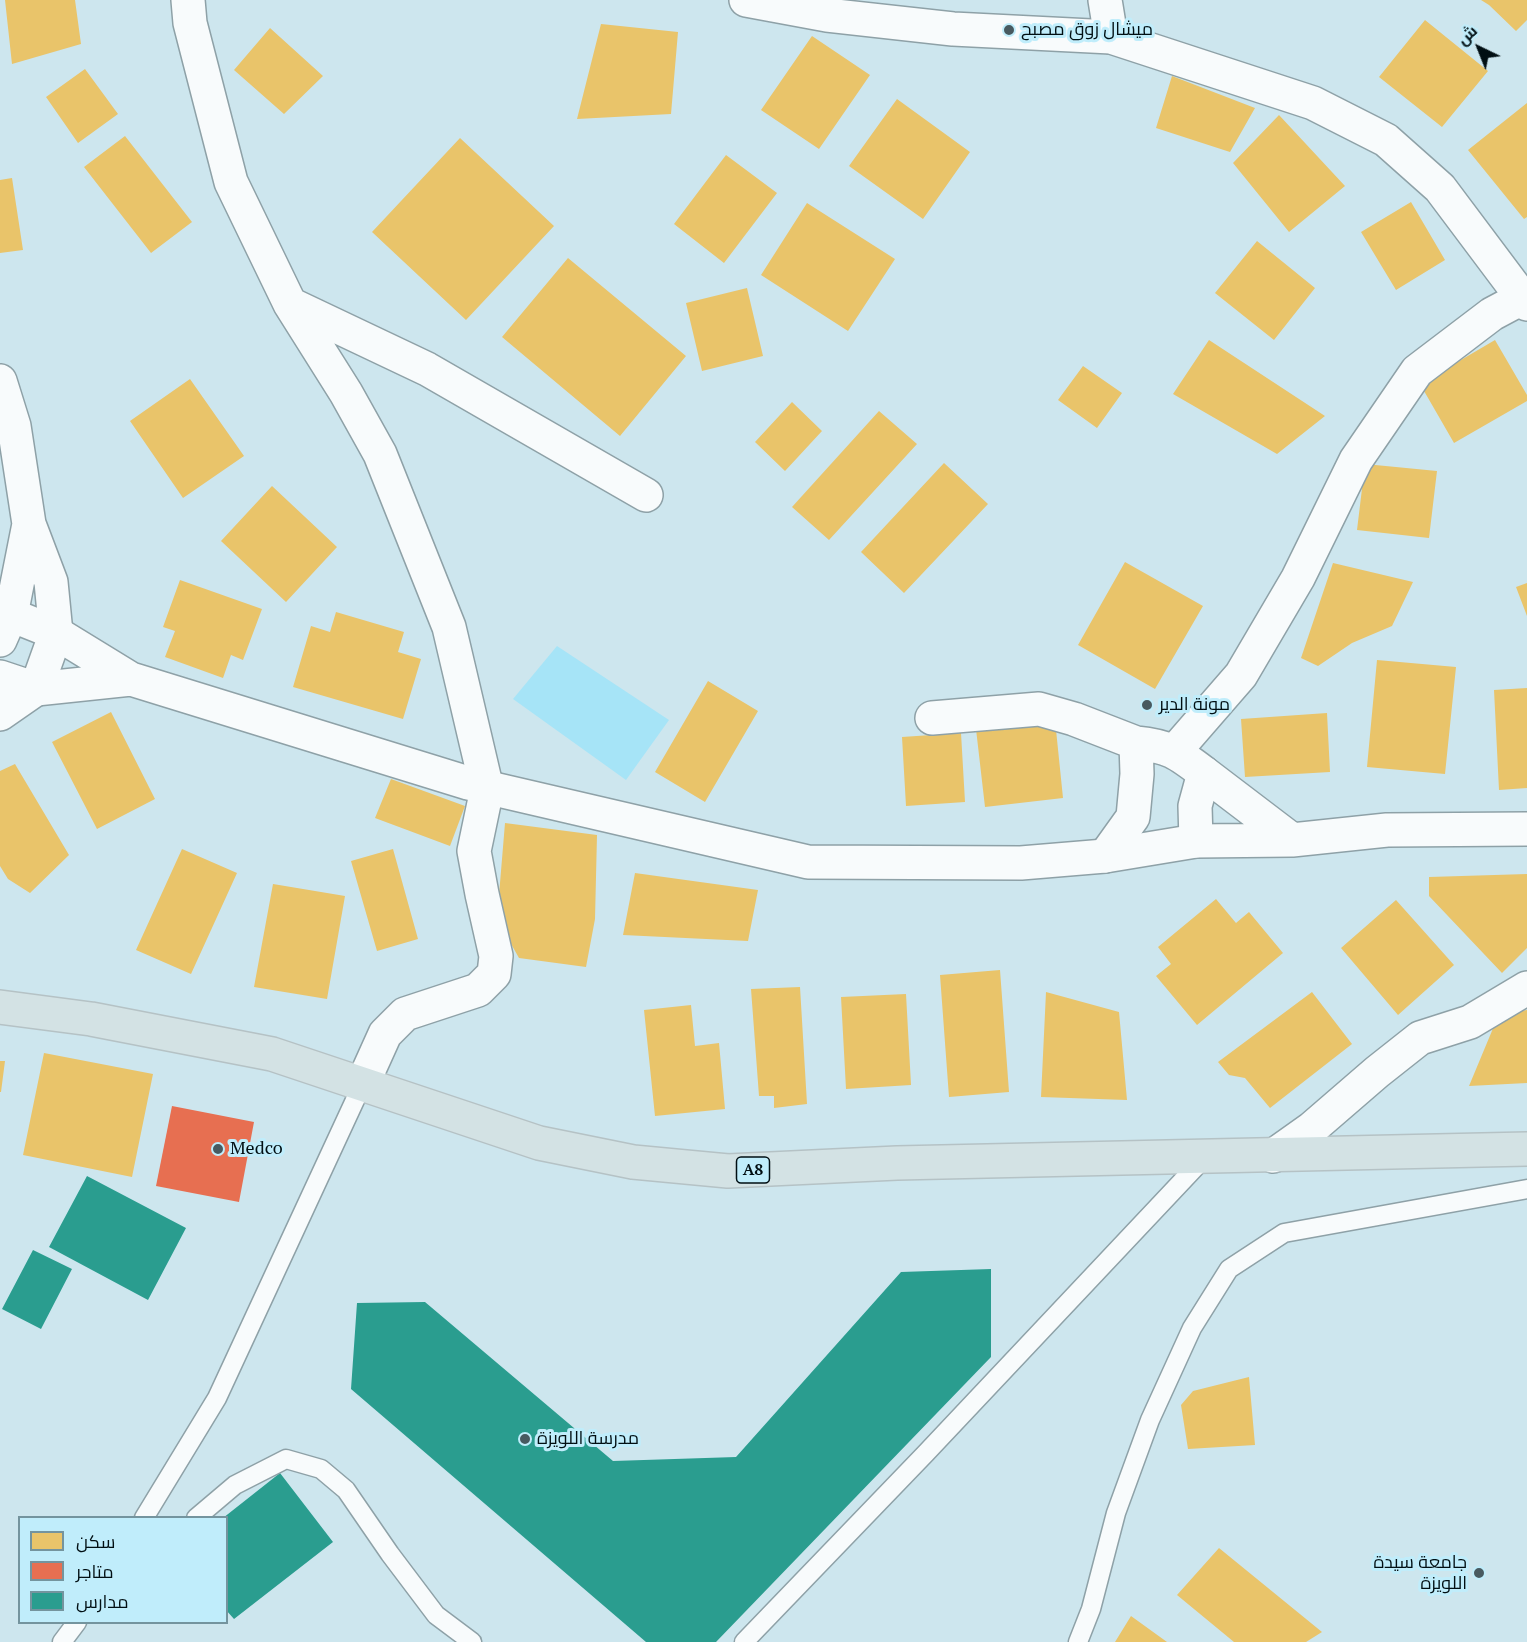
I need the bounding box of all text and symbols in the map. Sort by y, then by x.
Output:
north arrow [1449,18,1509,78]
place label: ميشال زوق مصبح [1021,19,1153,41]
text: ش [1452,20,1482,50]
marker: ميشال زوق مصبح [1002,23,1016,37]
place label: مونة الدير [1159,694,1230,716]
marker: مونة الدير [1140,698,1154,712]
place label: Medco [230,1138,283,1160]
marker: Medco [211,1142,225,1156]
road number: A8 [736,1157,770,1183]
place label: مدرسة اللويزة [537,1428,639,1450]
marker: مدرسة اللويزة [518,1432,532,1446]
legend [18,1516,228,1624]
text: سكن [76,1529,115,1553]
place label: جامعة سيدة اللويزة [1374,1552,1467,1594]
text: متاجر [76,1559,114,1583]
marker: جامعة سيدة اللويزة [1472,1566,1486,1580]
text: مدارس [76,1589,129,1613]

